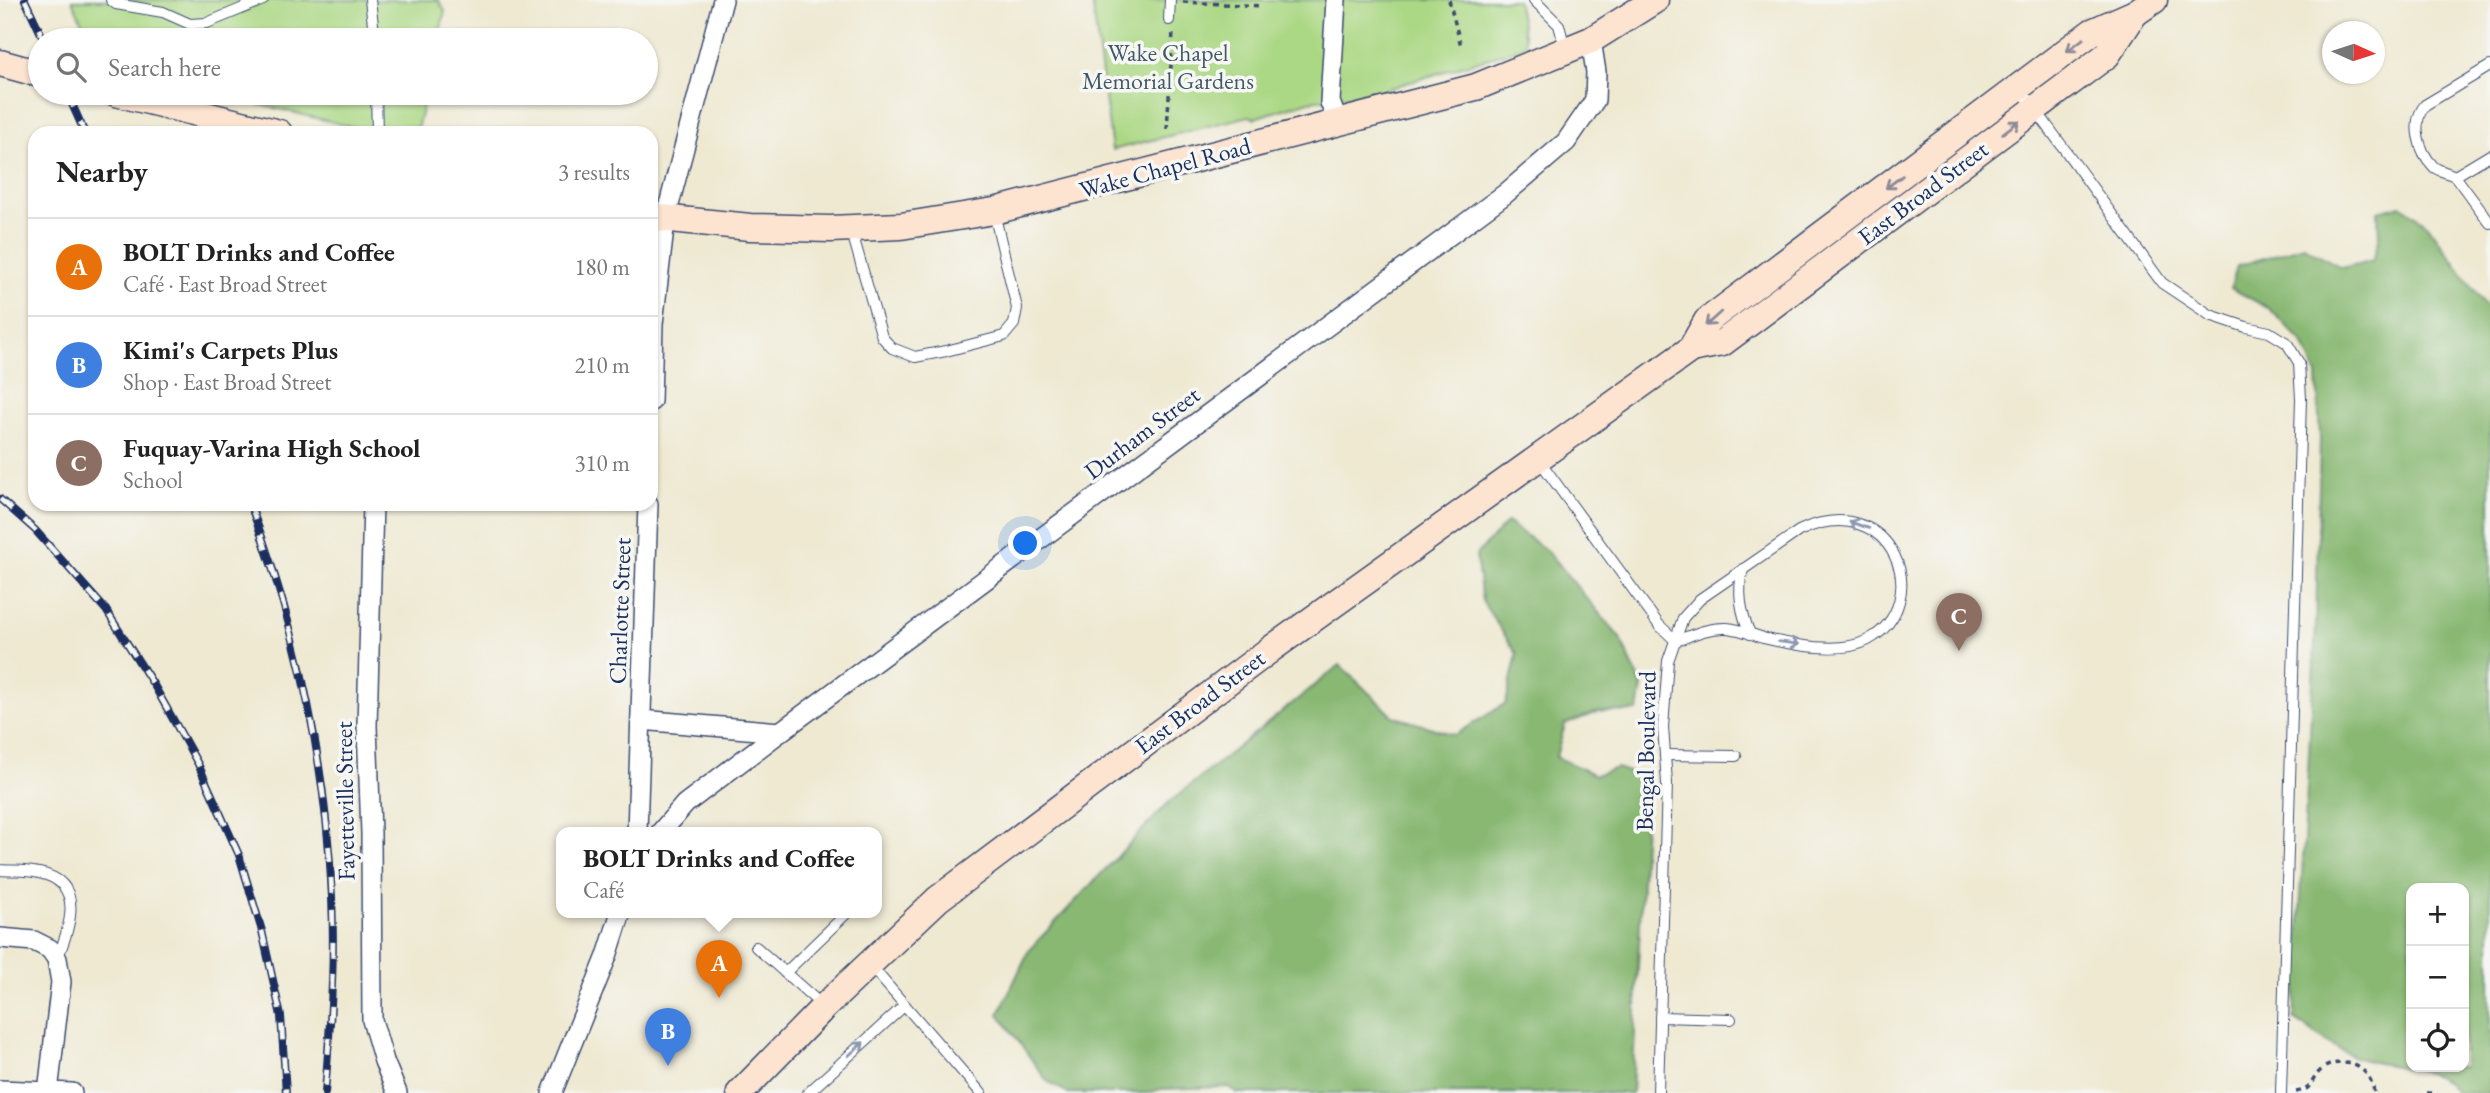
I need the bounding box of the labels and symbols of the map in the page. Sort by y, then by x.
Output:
north arrow [2322,21,2385,84]
park label: Wake Chapel Memorial Gardens [1082,37,1254,96]
one-way arrow [2067,37,2085,52]
one-way arrow [2001,120,2020,134]
street label: Wake Chapel Road [1076,130,1255,205]
street label: East Broad Street [1851,133,1994,252]
one-way arrow [1885,174,1904,189]
one-way arrow [1704,311,1722,327]
street label: Durham Street [1078,379,1206,486]
one-way arrow [1848,518,1870,530]
your location [1008,526,1042,560]
street label: Charlotte Street [601,537,638,685]
pin: C [1936,593,1982,651]
one-way arrow [1777,636,1800,649]
street label: East Broad Street [1128,642,1271,761]
street label: Bengal Boulevard [1629,670,1662,831]
street label: Fayetteville Street [328,721,361,881]
pin: A [696,940,742,998]
pin: B [645,1008,691,1066]
one-way arrow [847,1041,865,1057]

